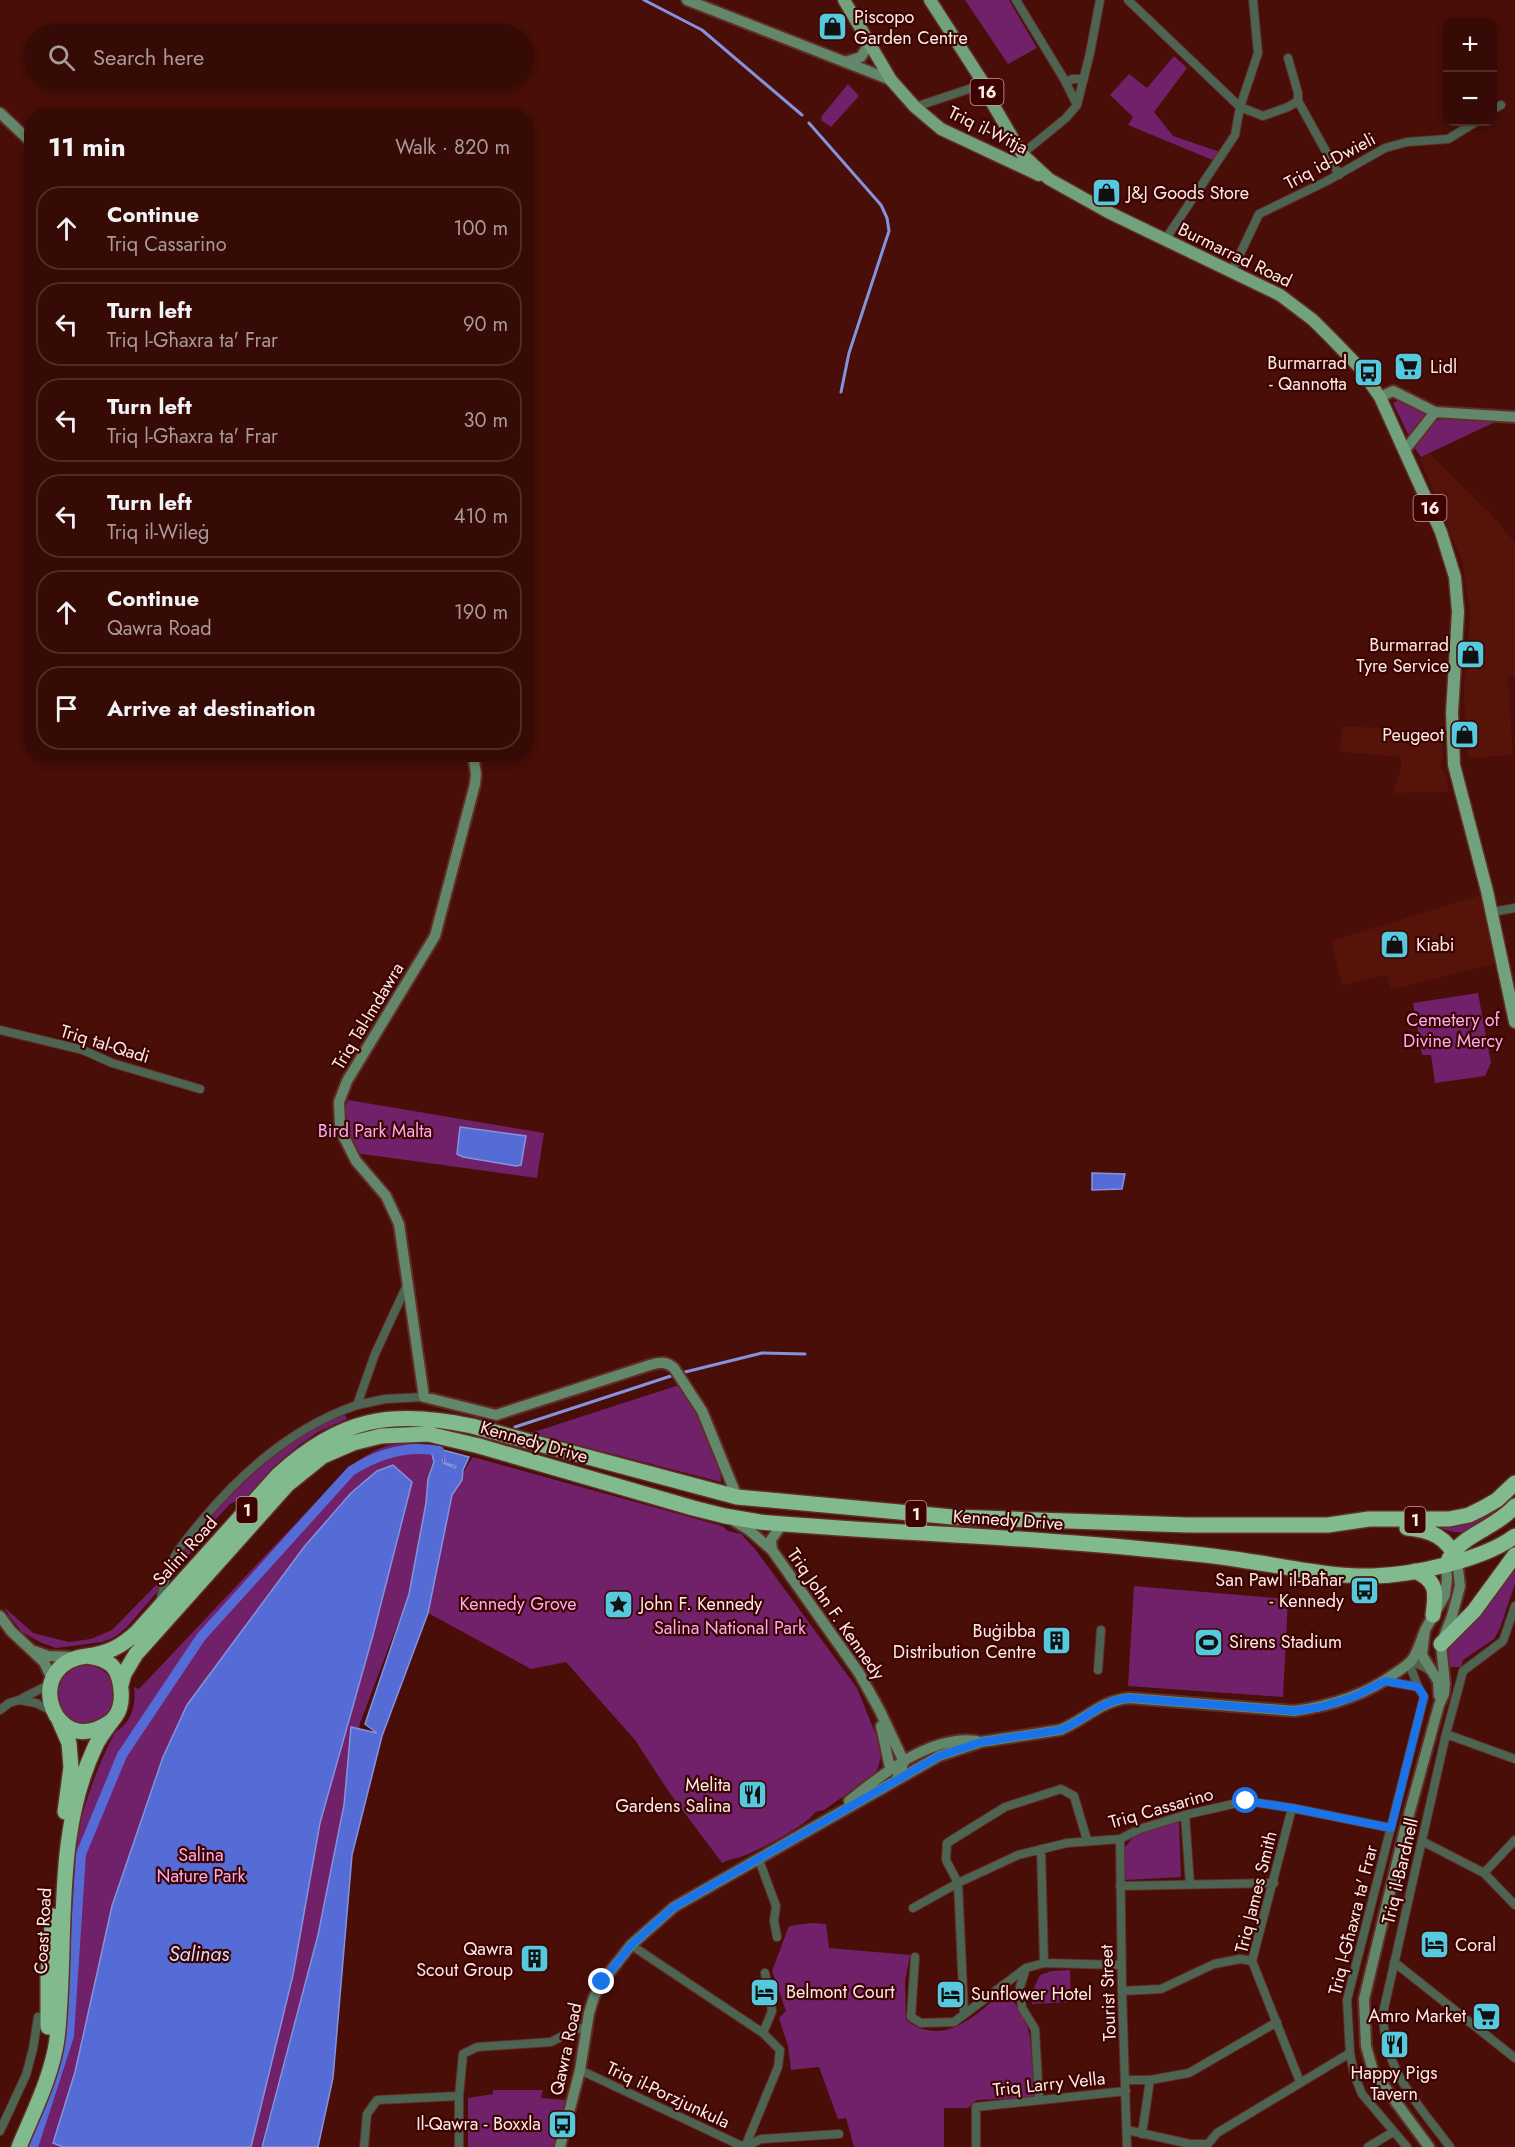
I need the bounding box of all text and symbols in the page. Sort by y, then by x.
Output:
place label: Piscopo Garden Centre [854,4,968,51]
shop icon: Piscopo Garden Centre [817,11,849,43]
map controls [1443,18,1497,126]
button: + [1443,18,1497,72]
search box [24,24,534,90]
icon: search [45,41,78,74]
text: Search here [93,41,204,73]
button: − [1443,72,1497,126]
road number: 16 [970,79,1004,105]
street label: Triq il-Witja [944,99,1032,161]
street label: Triq id-Dwieli [1280,126,1380,196]
text: 11 min [48,128,126,166]
text: Walk · 820 m [395,133,510,162]
shop icon: J&J Goods Store [1090,177,1122,209]
place label: J&J Goods Store [1125,180,1249,206]
text: Continue [107,198,199,230]
icon: ahead [50,212,83,245]
text: 100 m [453,214,508,243]
street label: Burmarrad Road [1174,216,1296,294]
text: Triq Cassarino [107,230,227,259]
text: Turn left [107,294,192,326]
icon: left [50,308,83,341]
text: 90 m [463,310,508,339]
text: Triq l-Għaxra ta' Frar [107,326,278,355]
place label: Burmarrad - Qannotta [1267,350,1347,397]
supermarket icon: Lidl [1393,351,1425,383]
place label: Lidl [1430,354,1457,380]
bus stop icon: Burmarrad - Qannotta [1352,357,1384,389]
text: Turn left [107,390,192,422]
icon: left [50,404,83,437]
text: 30 m [463,406,508,435]
text: Triq l-Għaxra ta' Frar [107,422,278,451]
text: Turn left [107,486,192,518]
road number: 16 [1414,495,1446,521]
icon: left [50,500,83,533]
text: 410 m [454,502,508,531]
text: Triq il-Wileġ [107,518,209,547]
text: Continue [107,582,199,614]
icon: ahead [50,596,83,629]
text: 190 m [454,598,508,627]
text: Qawra Road [107,614,212,643]
place label: Burmarrad Tyre Service [1356,632,1449,679]
shop icon: Burmarrad Tyre Service [1454,639,1486,671]
icon: arrive [50,692,83,725]
text: Arrive at destination [107,692,316,724]
shop icon: Peugeot [1449,719,1481,751]
place label: Peugeot [1382,722,1445,748]
shop icon: Kiabi [1379,929,1411,961]
place label: Kiabi [1416,932,1454,958]
street label: Triq Tal-Imdawra [326,957,410,1075]
park label: Cemetery of Divine Mercy [1403,1007,1503,1054]
street label: Triq tal-Qadi [57,1018,153,1070]
park label: Bird Park Malta [318,1118,432,1144]
street label: Kennedy Drive [477,1414,591,1470]
road number: 1 [236,1497,258,1523]
road number: 1 [906,1501,926,1527]
street label: Kennedy Drive [952,1503,1064,1537]
road number: 1 [1404,1507,1426,1533]
street label: Salini Road [147,1510,223,1592]
street label: Triq John F. Kennedy [781,1543,891,1685]
place label: San Pawl il-Baħar - Kennedy [1215,1567,1345,1614]
bus stop icon: San Pawl il-Baħar - Kennedy [1349,1574,1381,1606]
place icon: John F. Kennedy [603,1588,635,1620]
park label: Kennedy Grove [460,1591,576,1617]
place label: John F. Kennedy [638,1591,762,1617]
park label: Salina National Park [654,1615,806,1641]
place label: Buġibba Distribution Centre [893,1618,1036,1665]
building icon: Buġibba Distribution Centre [1041,1625,1073,1657]
sports icon: Sirens Stadium [1192,1626,1224,1658]
place label: Sirens Stadium [1229,1629,1342,1655]
place label: Melita Gardens Salina [615,1772,731,1819]
restaurant icon: Melita Gardens Salina [736,1779,768,1811]
street label: Triq Cassarino [1106,1781,1217,1835]
route start [1232,1787,1258,1813]
street label: Triq il-Bardnell [1375,1815,1425,1927]
street label: Triq James Smith [1228,1828,1284,1956]
street label: Triq l-Għaxra ta' Frar [1322,1841,1384,1998]
park label: Salina Nature Park [156,1842,246,1889]
street label: Coast Road [28,1887,58,1975]
hotel icon: Coral [1418,1929,1450,1961]
place label: Coral [1455,1932,1496,1958]
place label: Qawra Scout Group [416,1936,513,1983]
water label: Salinas [169,1940,229,1969]
building icon: Qawra Scout Group [518,1943,550,1975]
street label: Tourist Street [1093,1944,1123,2042]
route end [588,1968,614,1994]
hotel icon: Belmont Court [749,1976,781,2008]
hotel icon: Sunflower Hotel [934,1978,966,2010]
place label: Belmont Court [786,1979,895,2005]
place label: Sunflower Hotel [971,1981,1092,2007]
street label: Qawra Road [544,2000,588,2098]
supermarket icon: Amro Market [1471,2000,1503,2032]
place label: Amro Market [1368,2003,1467,2029]
restaurant icon: Happy Pigs Tavern [1378,2028,1410,2060]
street label: Triq il-Porzjunkula [602,2055,734,2135]
place label: Happy Pigs Tavern [1350,2060,1438,2107]
street label: Triq Larry Vella [991,2065,1107,2103]
bus stop icon: Il-Qawra - Boxxla [546,2108,578,2140]
place label: Il-Qawra - Boxxla [416,2111,541,2137]

